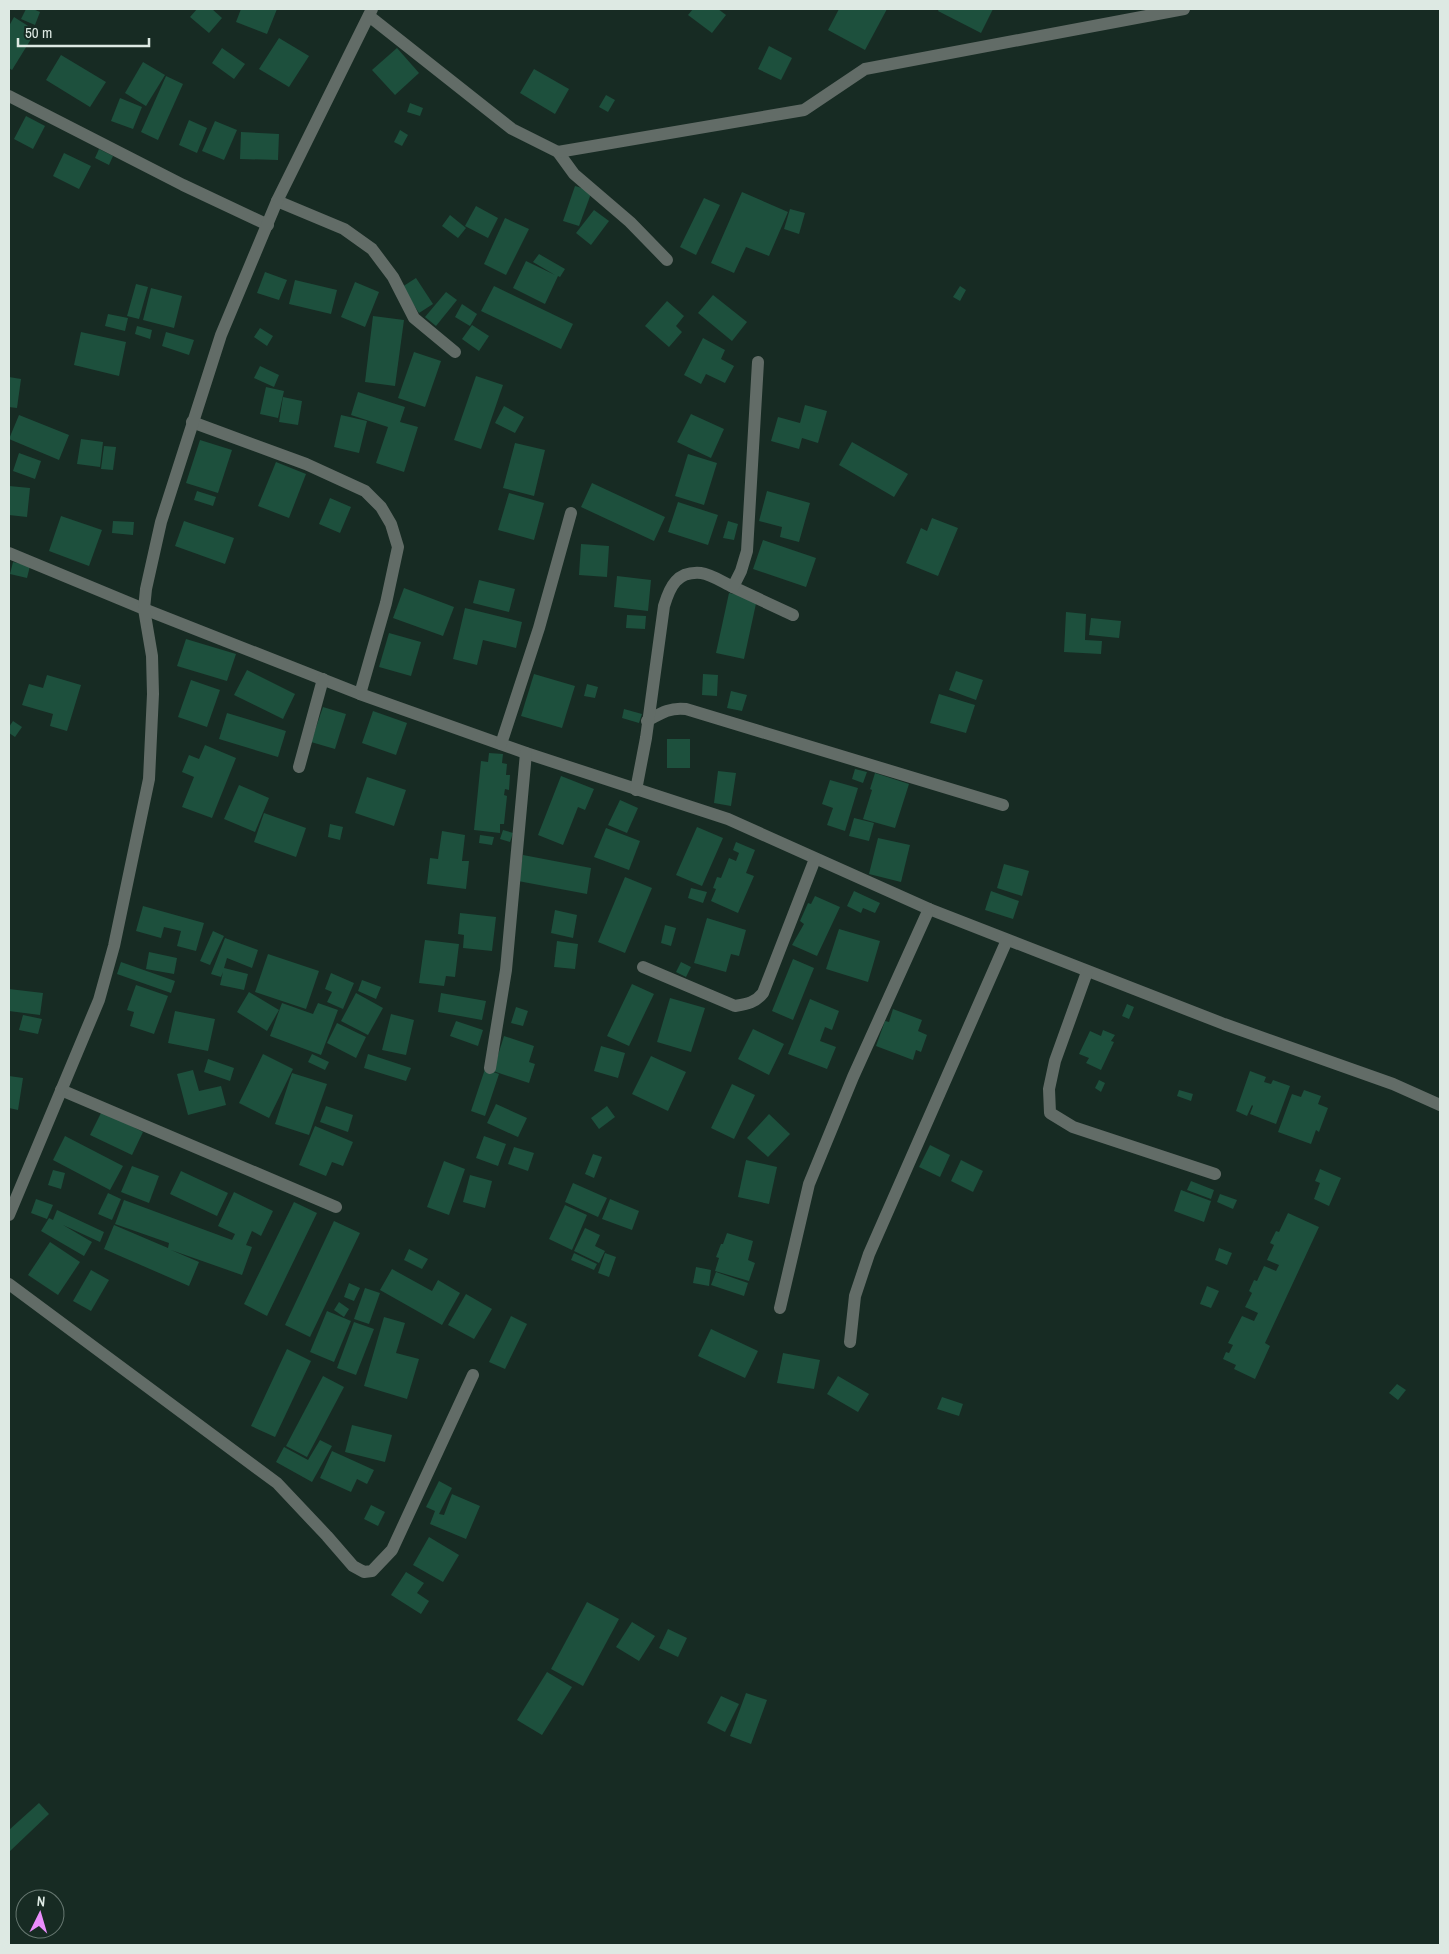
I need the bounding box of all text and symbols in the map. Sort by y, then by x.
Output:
scale bar [18,15,149,47]
text: 50 m [25,22,52,43]
north arrow [15,1889,65,1939]
text: N [36,1892,46,1910]

